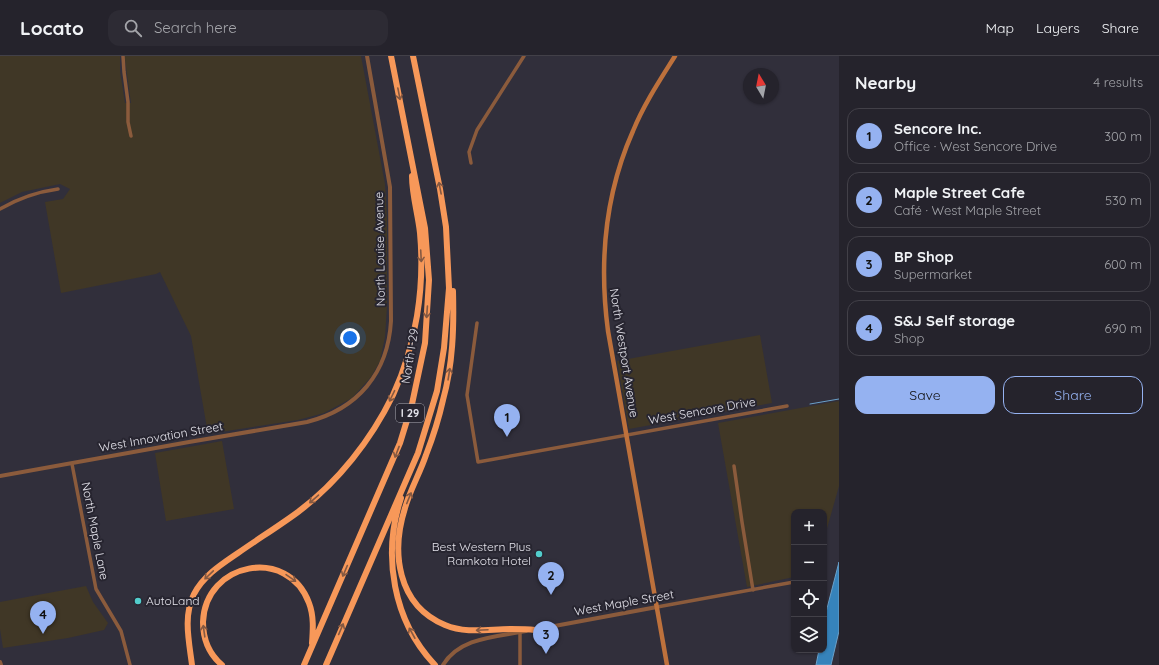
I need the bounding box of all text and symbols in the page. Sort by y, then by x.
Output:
search box [108,10,388,46]
text: Locato [20,16,84,40]
icon: search [122,17,144,39]
text: Search here [154,18,237,37]
text: Map [985,19,1014,37]
text: Layers [1036,19,1080,37]
text: Share [1102,19,1139,37]
north arrow [743,68,779,104]
text: Nearby [855,72,916,93]
text: 4 results [1093,74,1143,90]
one-way arrow [395,87,403,100]
text: Sencore Inc. [894,119,982,138]
text: 1 [866,128,872,144]
text: 300 m [1104,128,1142,144]
text: Office · West Sencore Drive [894,138,1057,154]
one-way arrow [435,182,443,195]
text: Maple Street Cafe [894,183,1025,202]
street label: North Louise Avenue [371,191,388,306]
text: 2 [865,192,873,208]
text: 530 m [1105,192,1142,208]
text: Café · West Maple Street [894,202,1041,218]
text: BP Shop [894,247,954,266]
one-way arrow [418,249,425,262]
text: 3 [866,256,872,272]
text: 600 m [1104,256,1142,272]
text: Supermarket [894,266,972,282]
street label: North Westport Avenue [607,287,642,419]
one-way arrow [424,305,431,318]
text: S&J Self storage [894,311,1015,330]
text: 4 [865,320,873,336]
text: 690 m [1105,320,1142,336]
street label: North I-29 [398,327,421,385]
your location [340,328,360,348]
text: Shop [894,330,924,346]
one-way arrow [445,368,453,381]
button: Save [855,376,995,414]
button: Share [1003,376,1143,414]
one-way arrow [388,390,395,402]
street label: West Sencore Drive [647,394,757,427]
road number: I 29 [396,404,424,422]
pin: 1 [494,404,520,437]
street label: West Innovation Street [98,418,224,455]
one-way arrow [392,445,400,457]
street label: North Maple Lane [79,481,112,581]
one-way arrow [405,492,413,504]
one-way arrow [308,494,319,503]
map controls [791,509,827,653]
button: + [791,509,827,545]
place label: Best Western Plus Ramkota Hotel [432,539,531,568]
button: − [791,545,827,581]
marker: Best Western Plus Ramkota Hotel [534,549,544,559]
pin: 2 [538,562,564,595]
one-way arrow [341,565,349,577]
one-way arrow [204,570,214,580]
one-way arrow [285,574,296,582]
button: locate [791,581,827,617]
street label: West Maple Street [573,586,675,619]
place label: AutoLand [146,593,200,608]
marker: AutoLand [133,596,143,606]
pin: 4 [30,601,56,634]
button: layers [791,617,827,653]
pin: 3 [533,621,559,654]
one-way arrow [338,624,345,636]
one-way arrow [200,625,208,638]
one-way arrow [408,627,415,639]
one-way arrow [476,627,489,634]

